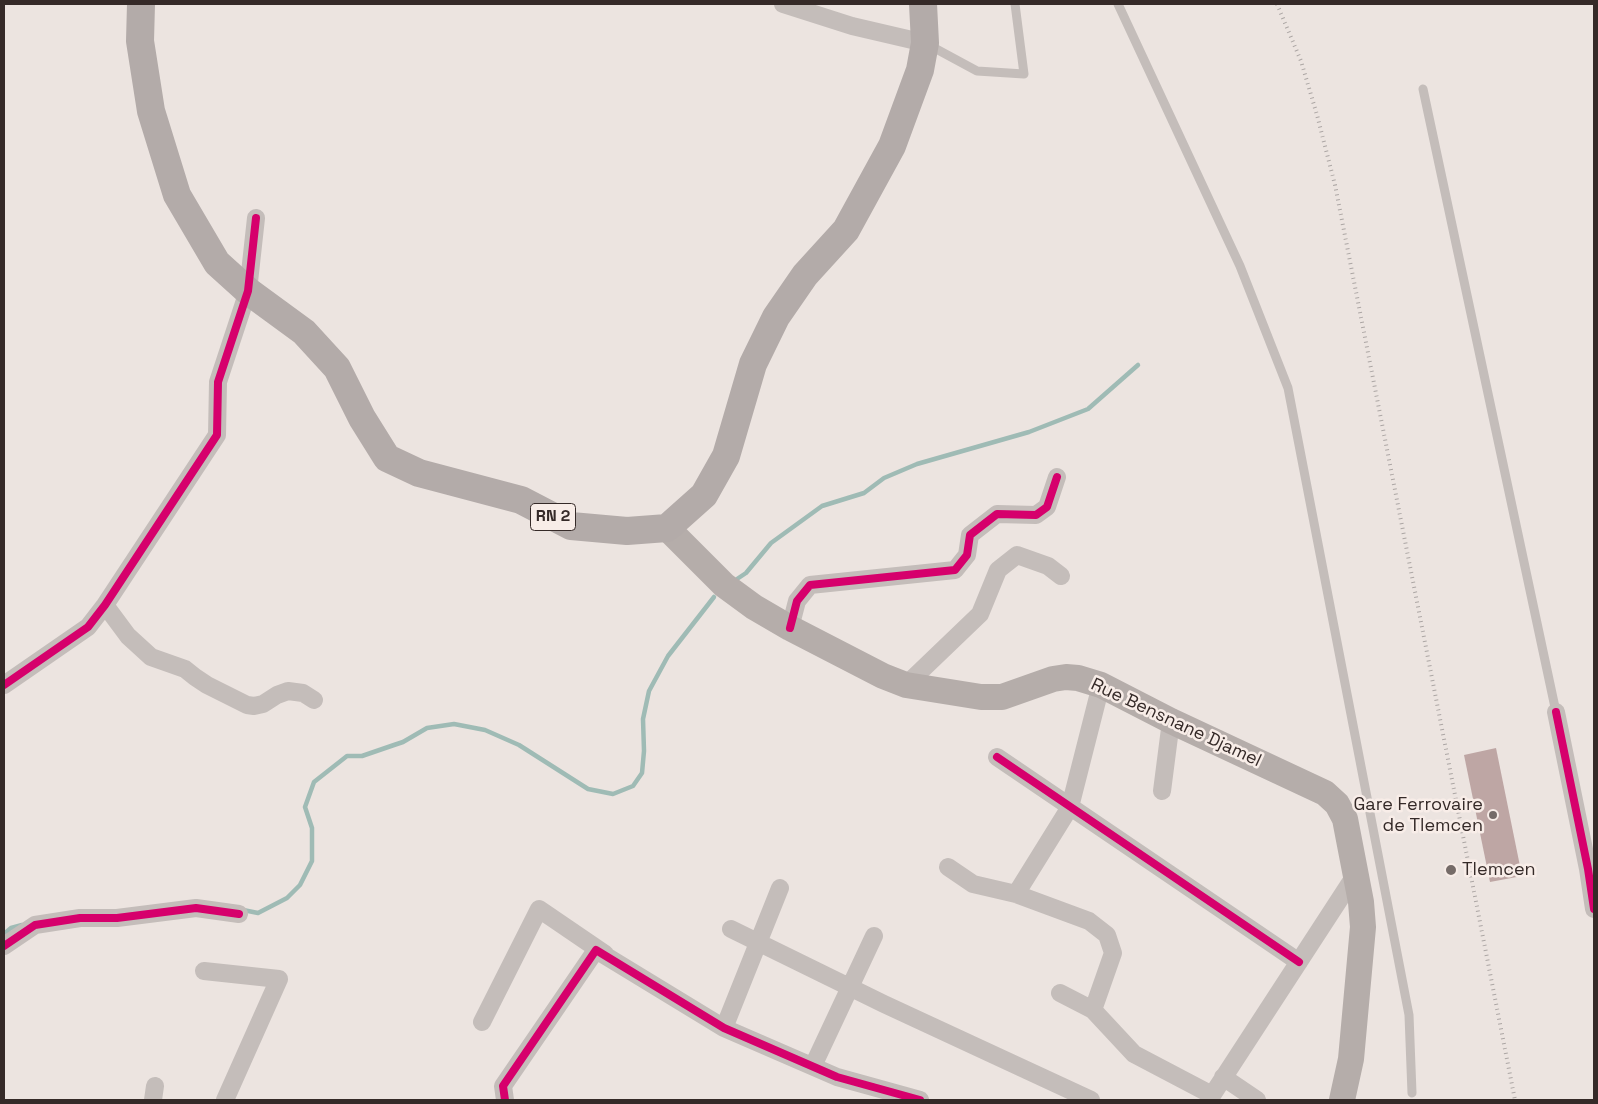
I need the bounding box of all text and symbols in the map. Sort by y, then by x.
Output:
road number: RN 2 [530,504,576,530]
street label: Rue Bensnane Djamel [1087,674,1265,772]
place label: Gare Ferrovaire de Tlemcen [1353,794,1483,836]
marker: Gare Ferrovaire de Tlemcen [1487,809,1499,821]
place label: Tlemcen [1462,859,1536,881]
marker: Tlemcen [1444,863,1458,877]

